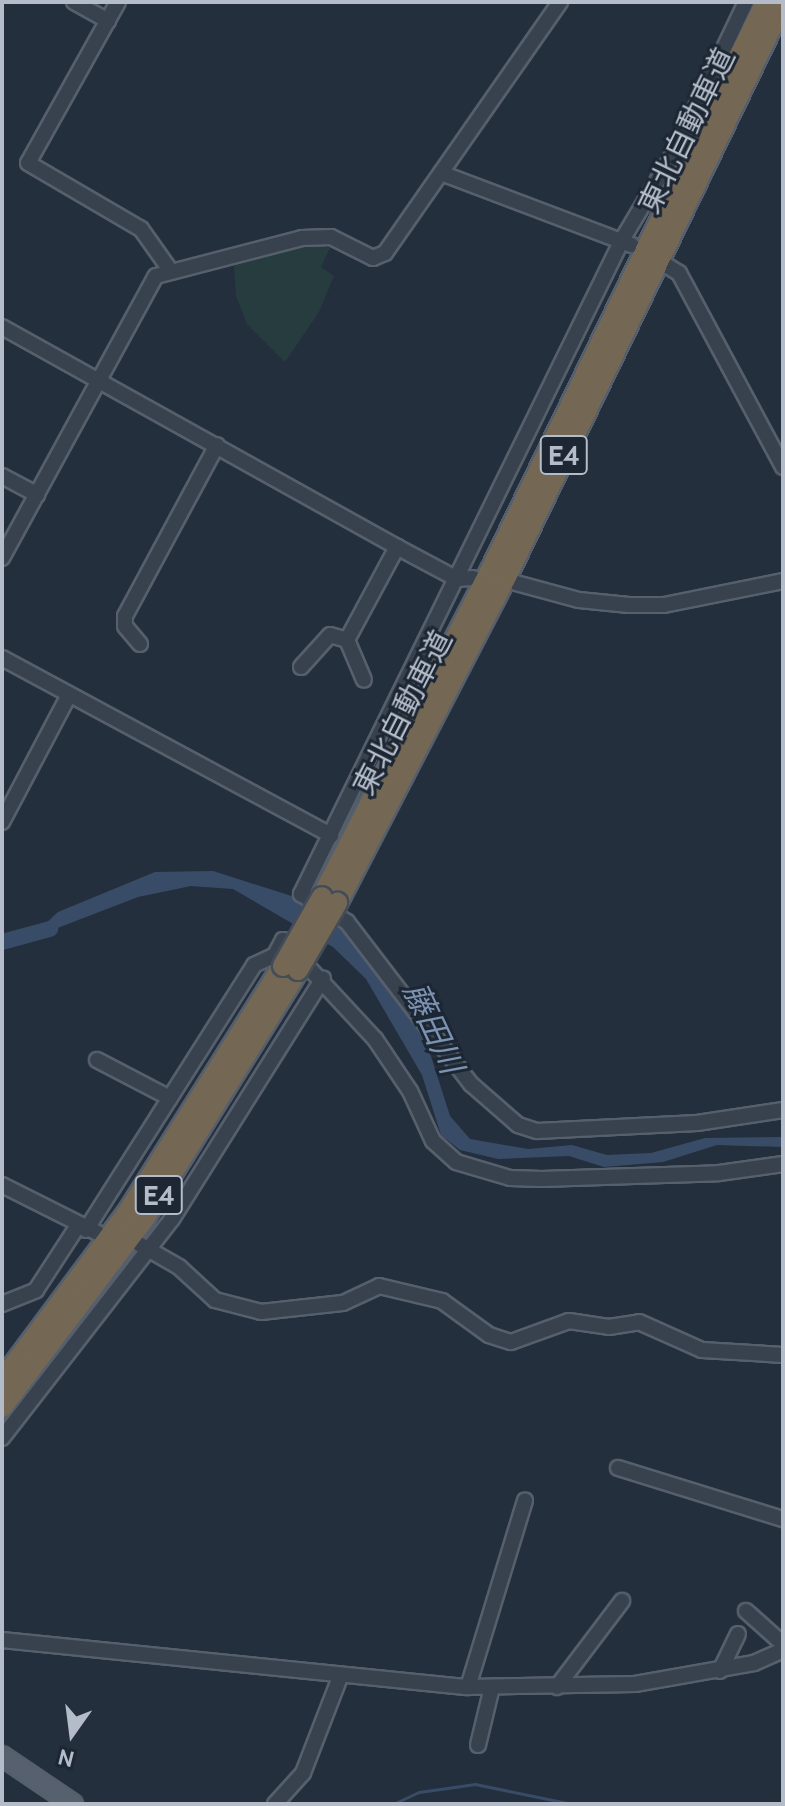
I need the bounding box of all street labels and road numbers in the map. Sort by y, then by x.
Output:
street label: 東北自動車道 [631,42,743,220]
road number: E4 [538,431,590,479]
street label: 東北自動車道 [346,625,460,801]
road number: E4 [133,1171,185,1219]

